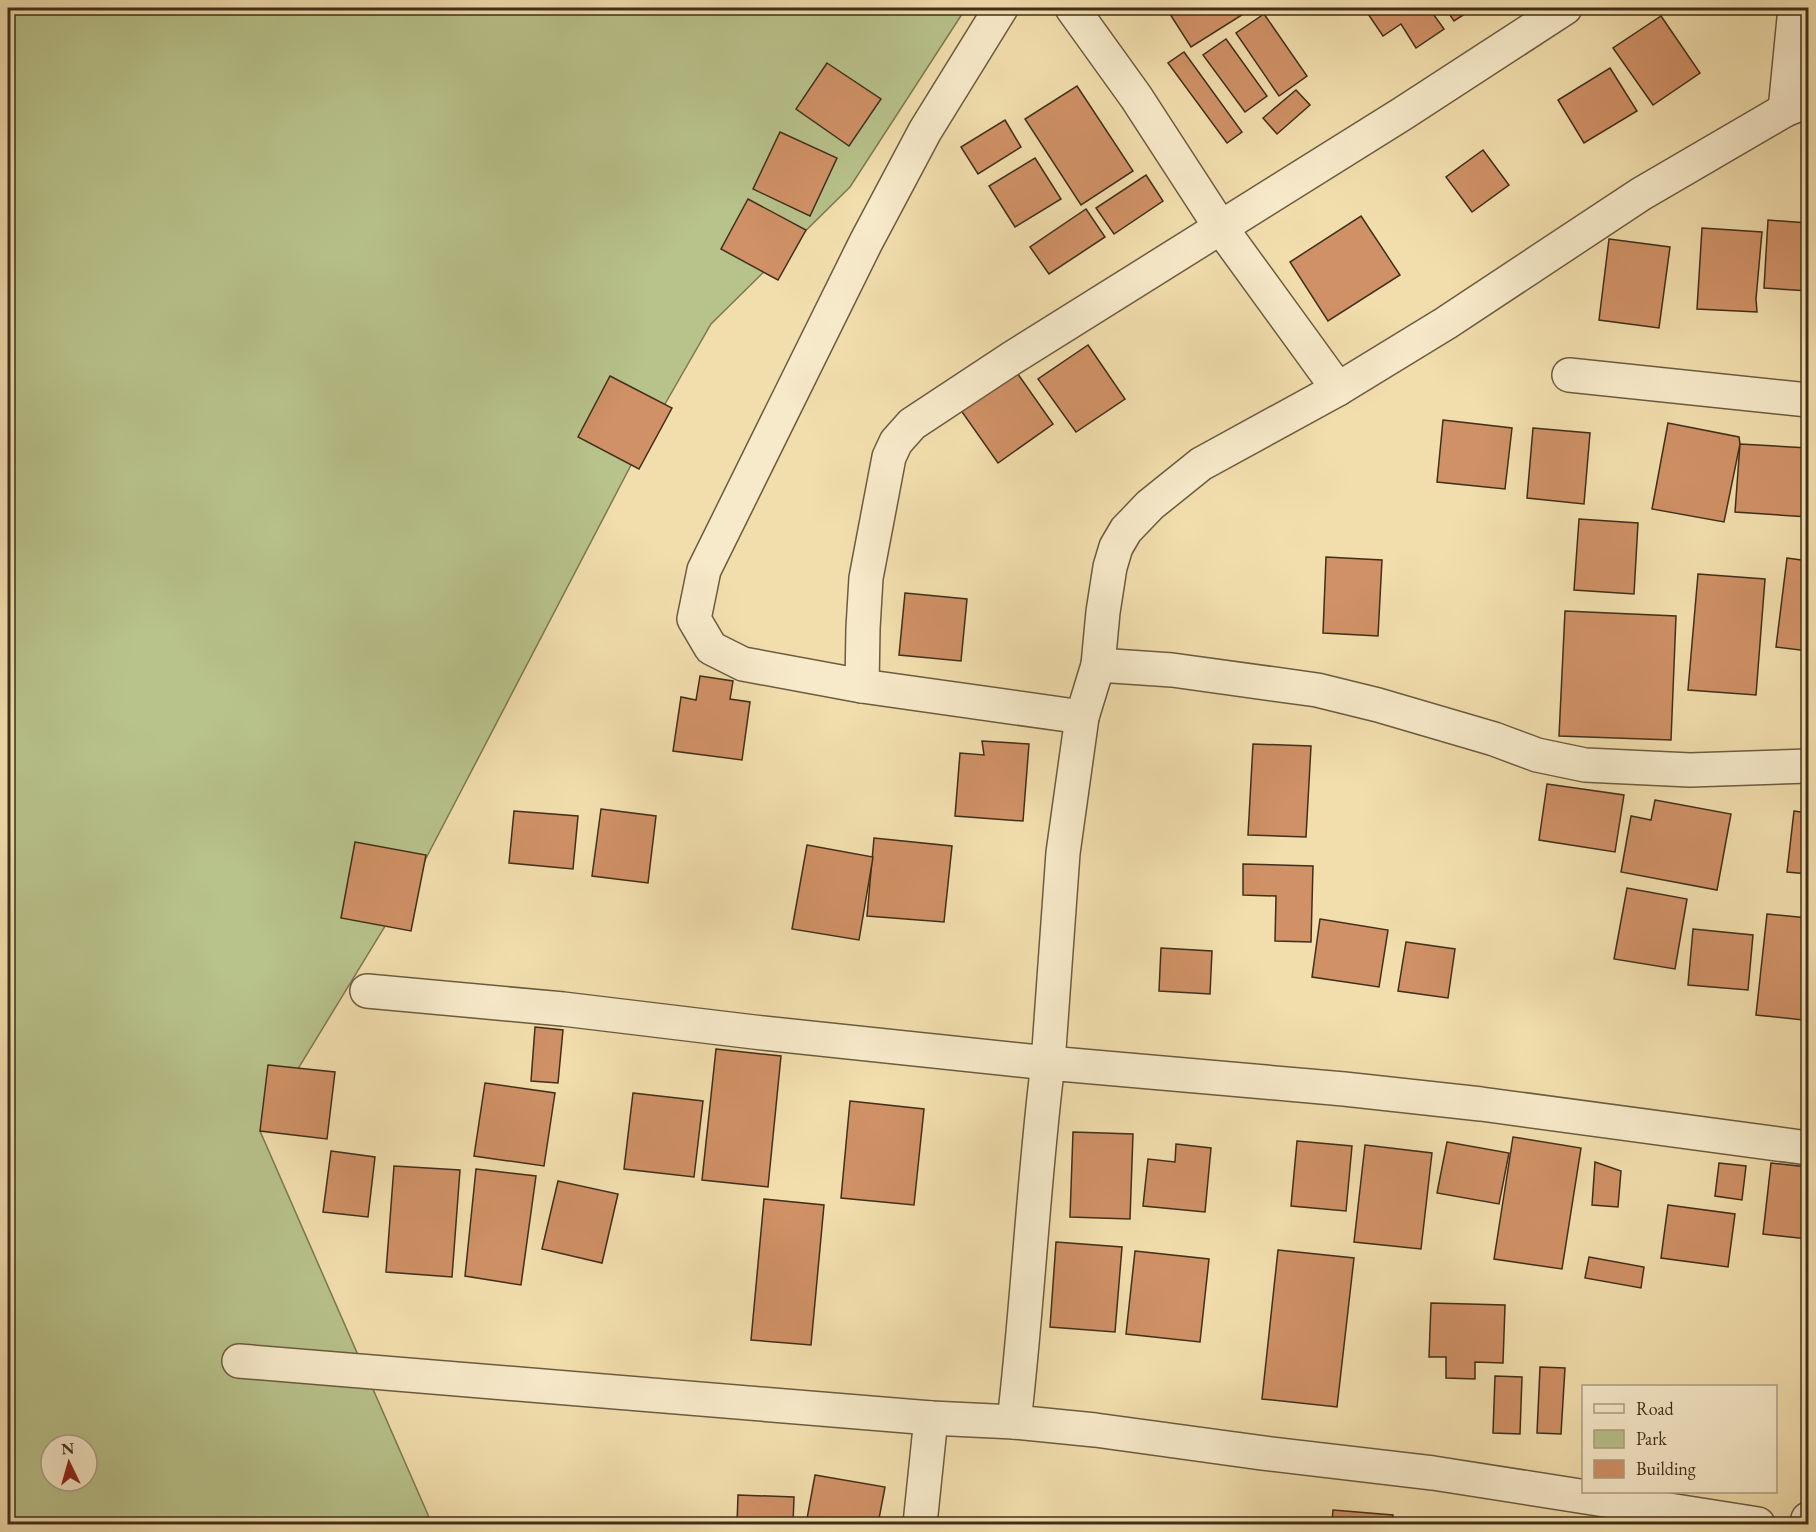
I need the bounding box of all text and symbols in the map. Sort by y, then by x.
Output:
legend [1582,1385,1777,1493]
text: Road [1636,1397,1675,1420]
text: Park [1636,1427,1667,1450]
north arrow [39,1433,99,1493]
text: N [60,1438,75,1460]
text: Building [1636,1457,1696,1480]

